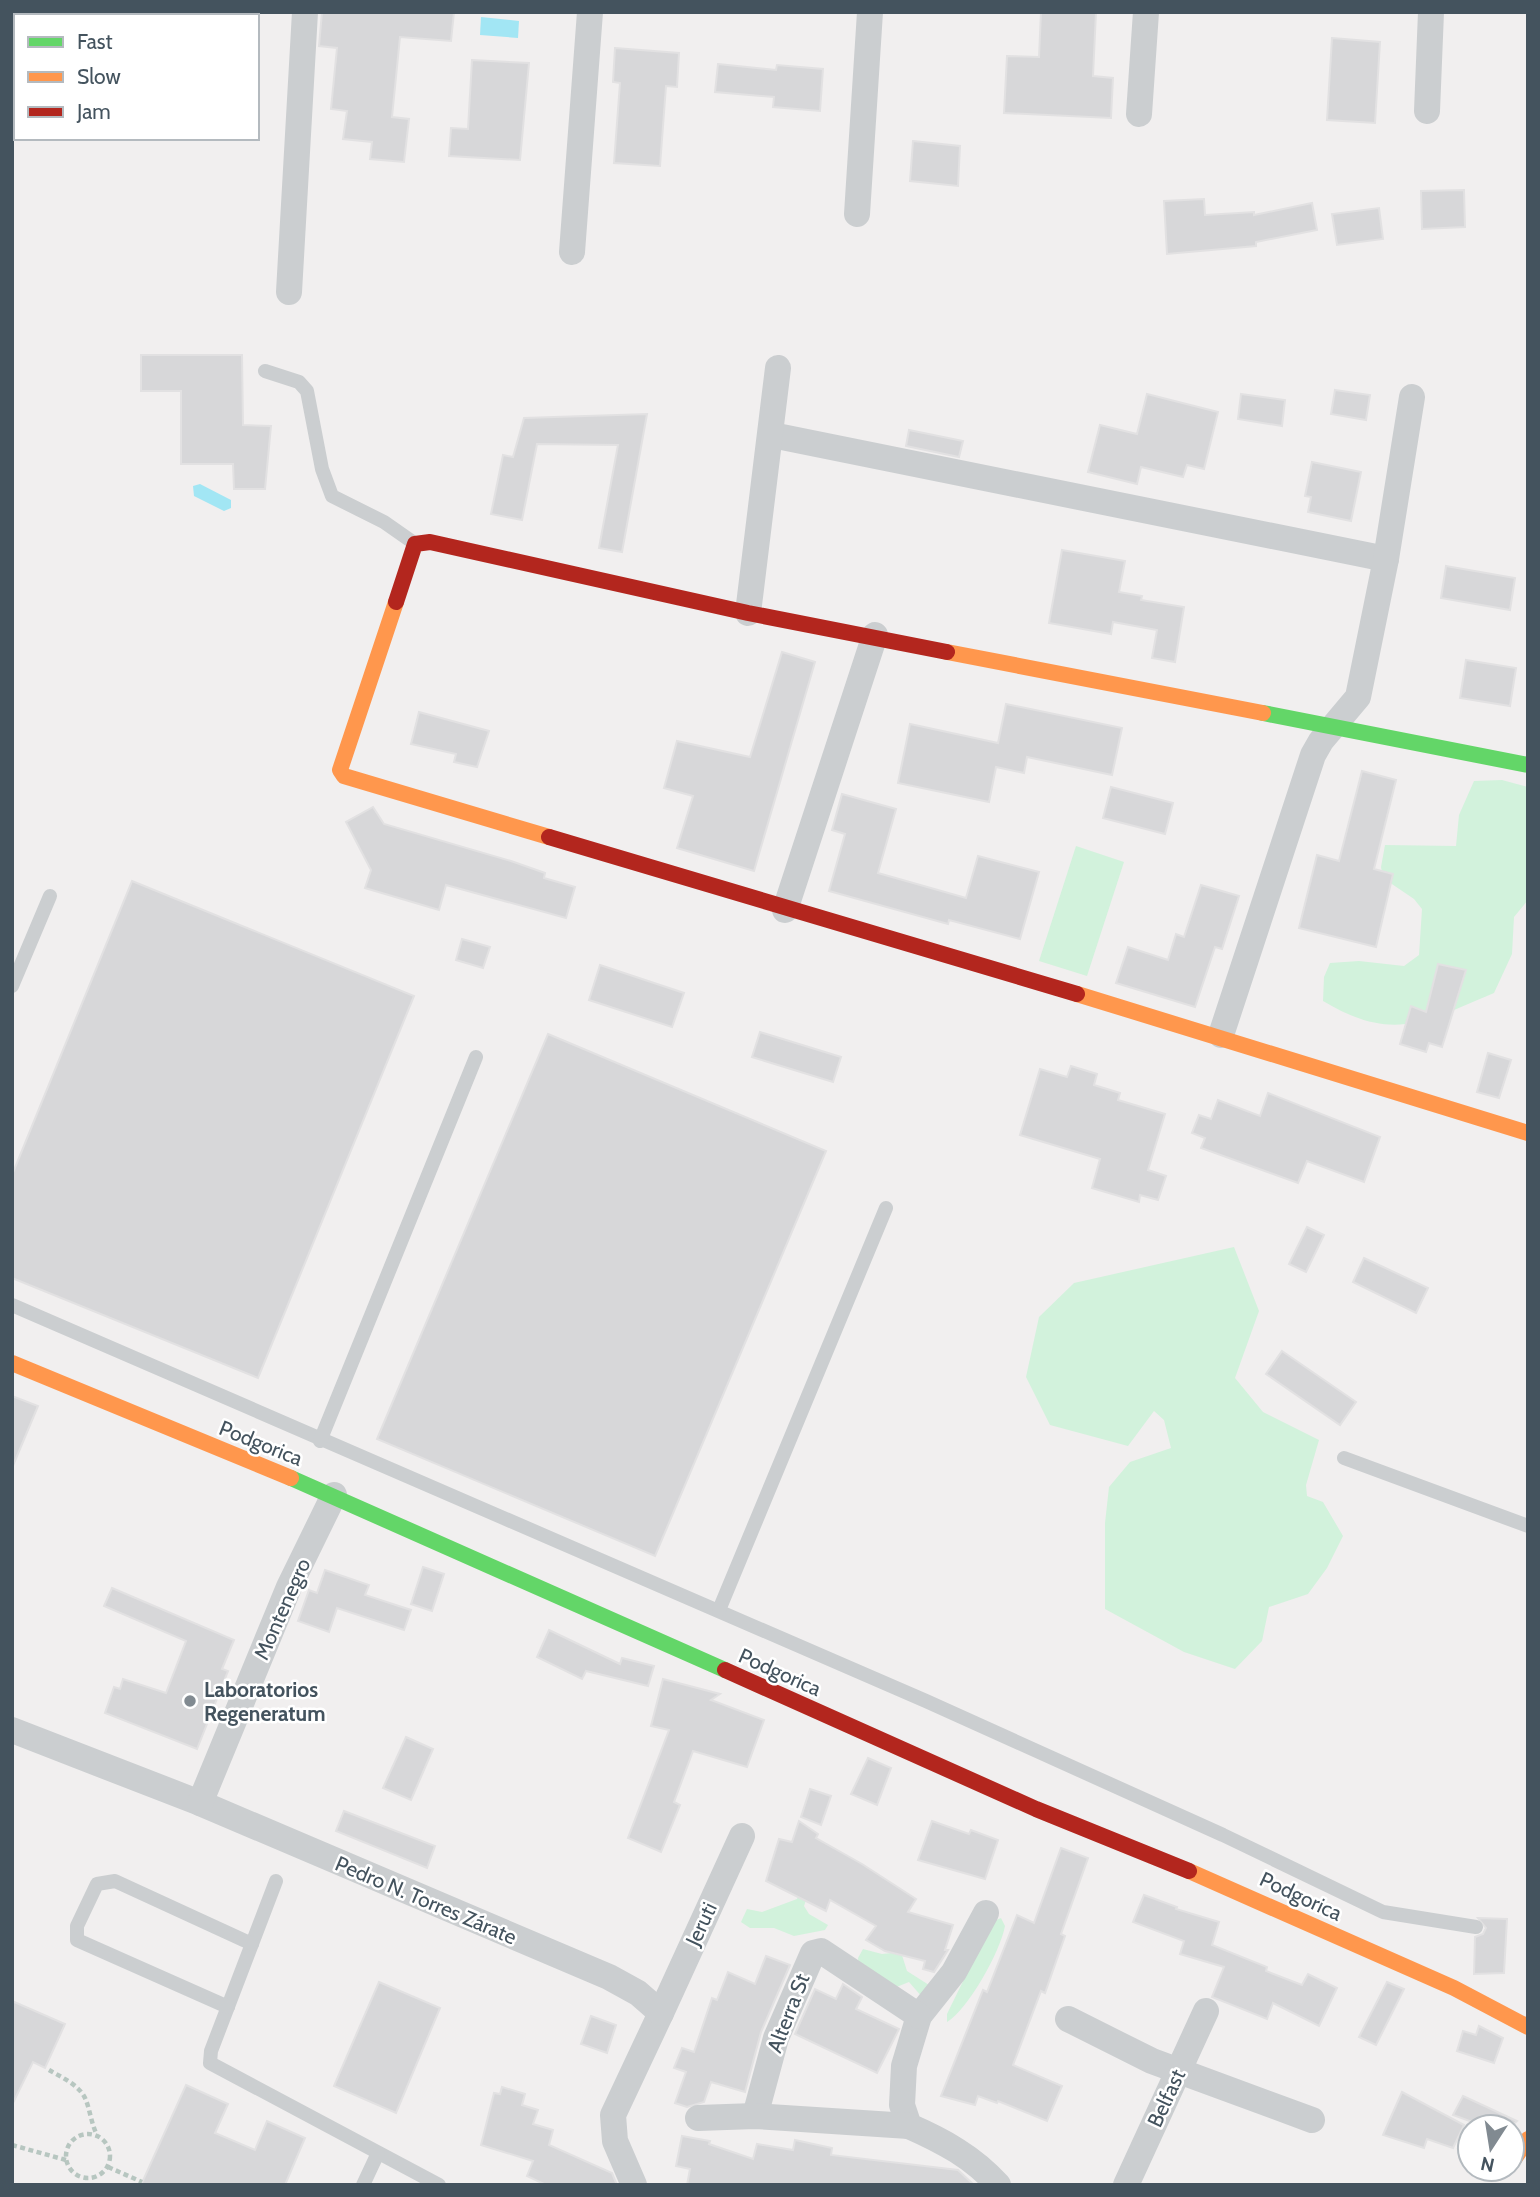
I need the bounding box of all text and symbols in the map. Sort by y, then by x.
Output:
legend [14,14,259,140]
text: Fast [77,29,113,54]
text: Slow [77,64,121,89]
text: Jam [76,99,111,124]
street label: Podgorica [216,1415,306,1471]
street label: Montenegro [249,1554,315,1664]
street label: Podgorica [735,1643,825,1701]
place label: Laboratorios Regeneratum [204,1677,325,1726]
marker: Laboratorios Regeneratum [182,1693,198,1709]
street label: Pedro N. Torres Zárate [332,1851,521,1950]
street label: Podgorica [1256,1866,1346,1926]
street label: Jeruti [680,1898,722,1951]
street label: Alterra St [762,1970,814,2056]
street label: Belfast [1142,2065,1190,2131]
north arrow [1456,2113,1526,2183]
text: N [1479,2151,1497,2177]

